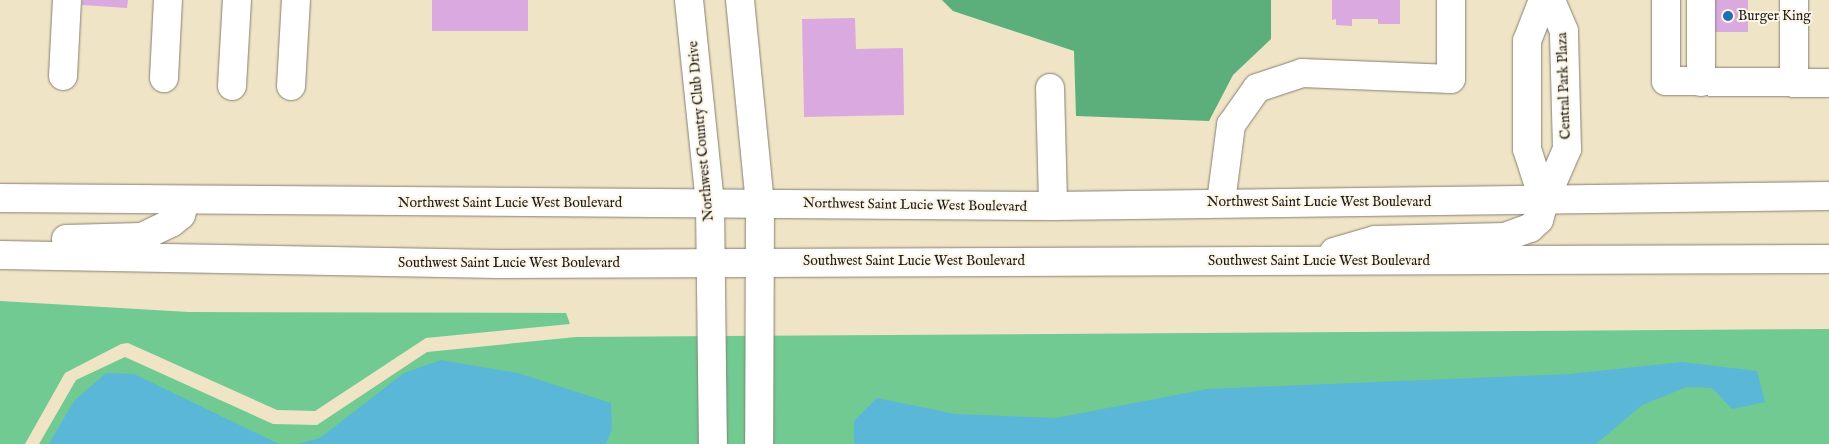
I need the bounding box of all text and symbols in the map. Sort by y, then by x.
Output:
place label: Burger King [1738,8,1811,24]
marker: Burger King [1722,10,1734,22]
street label: Central Park Plaza [1554,32,1574,140]
street label: Northwest Country Club Drive [685,40,717,222]
street label: Northwest Saint Lucie West Boulevard [1207,194,1431,210]
street label: Northwest Saint Lucie West Boulevard [398,195,622,211]
street label: Northwest Saint Lucie West Boulevard [803,195,1027,215]
street label: Southwest Saint Lucie West Boulevard [803,253,1025,269]
street label: Southwest Saint Lucie West Boulevard [1208,253,1430,269]
street label: Southwest Saint Lucie West Boulevard [398,255,620,271]

